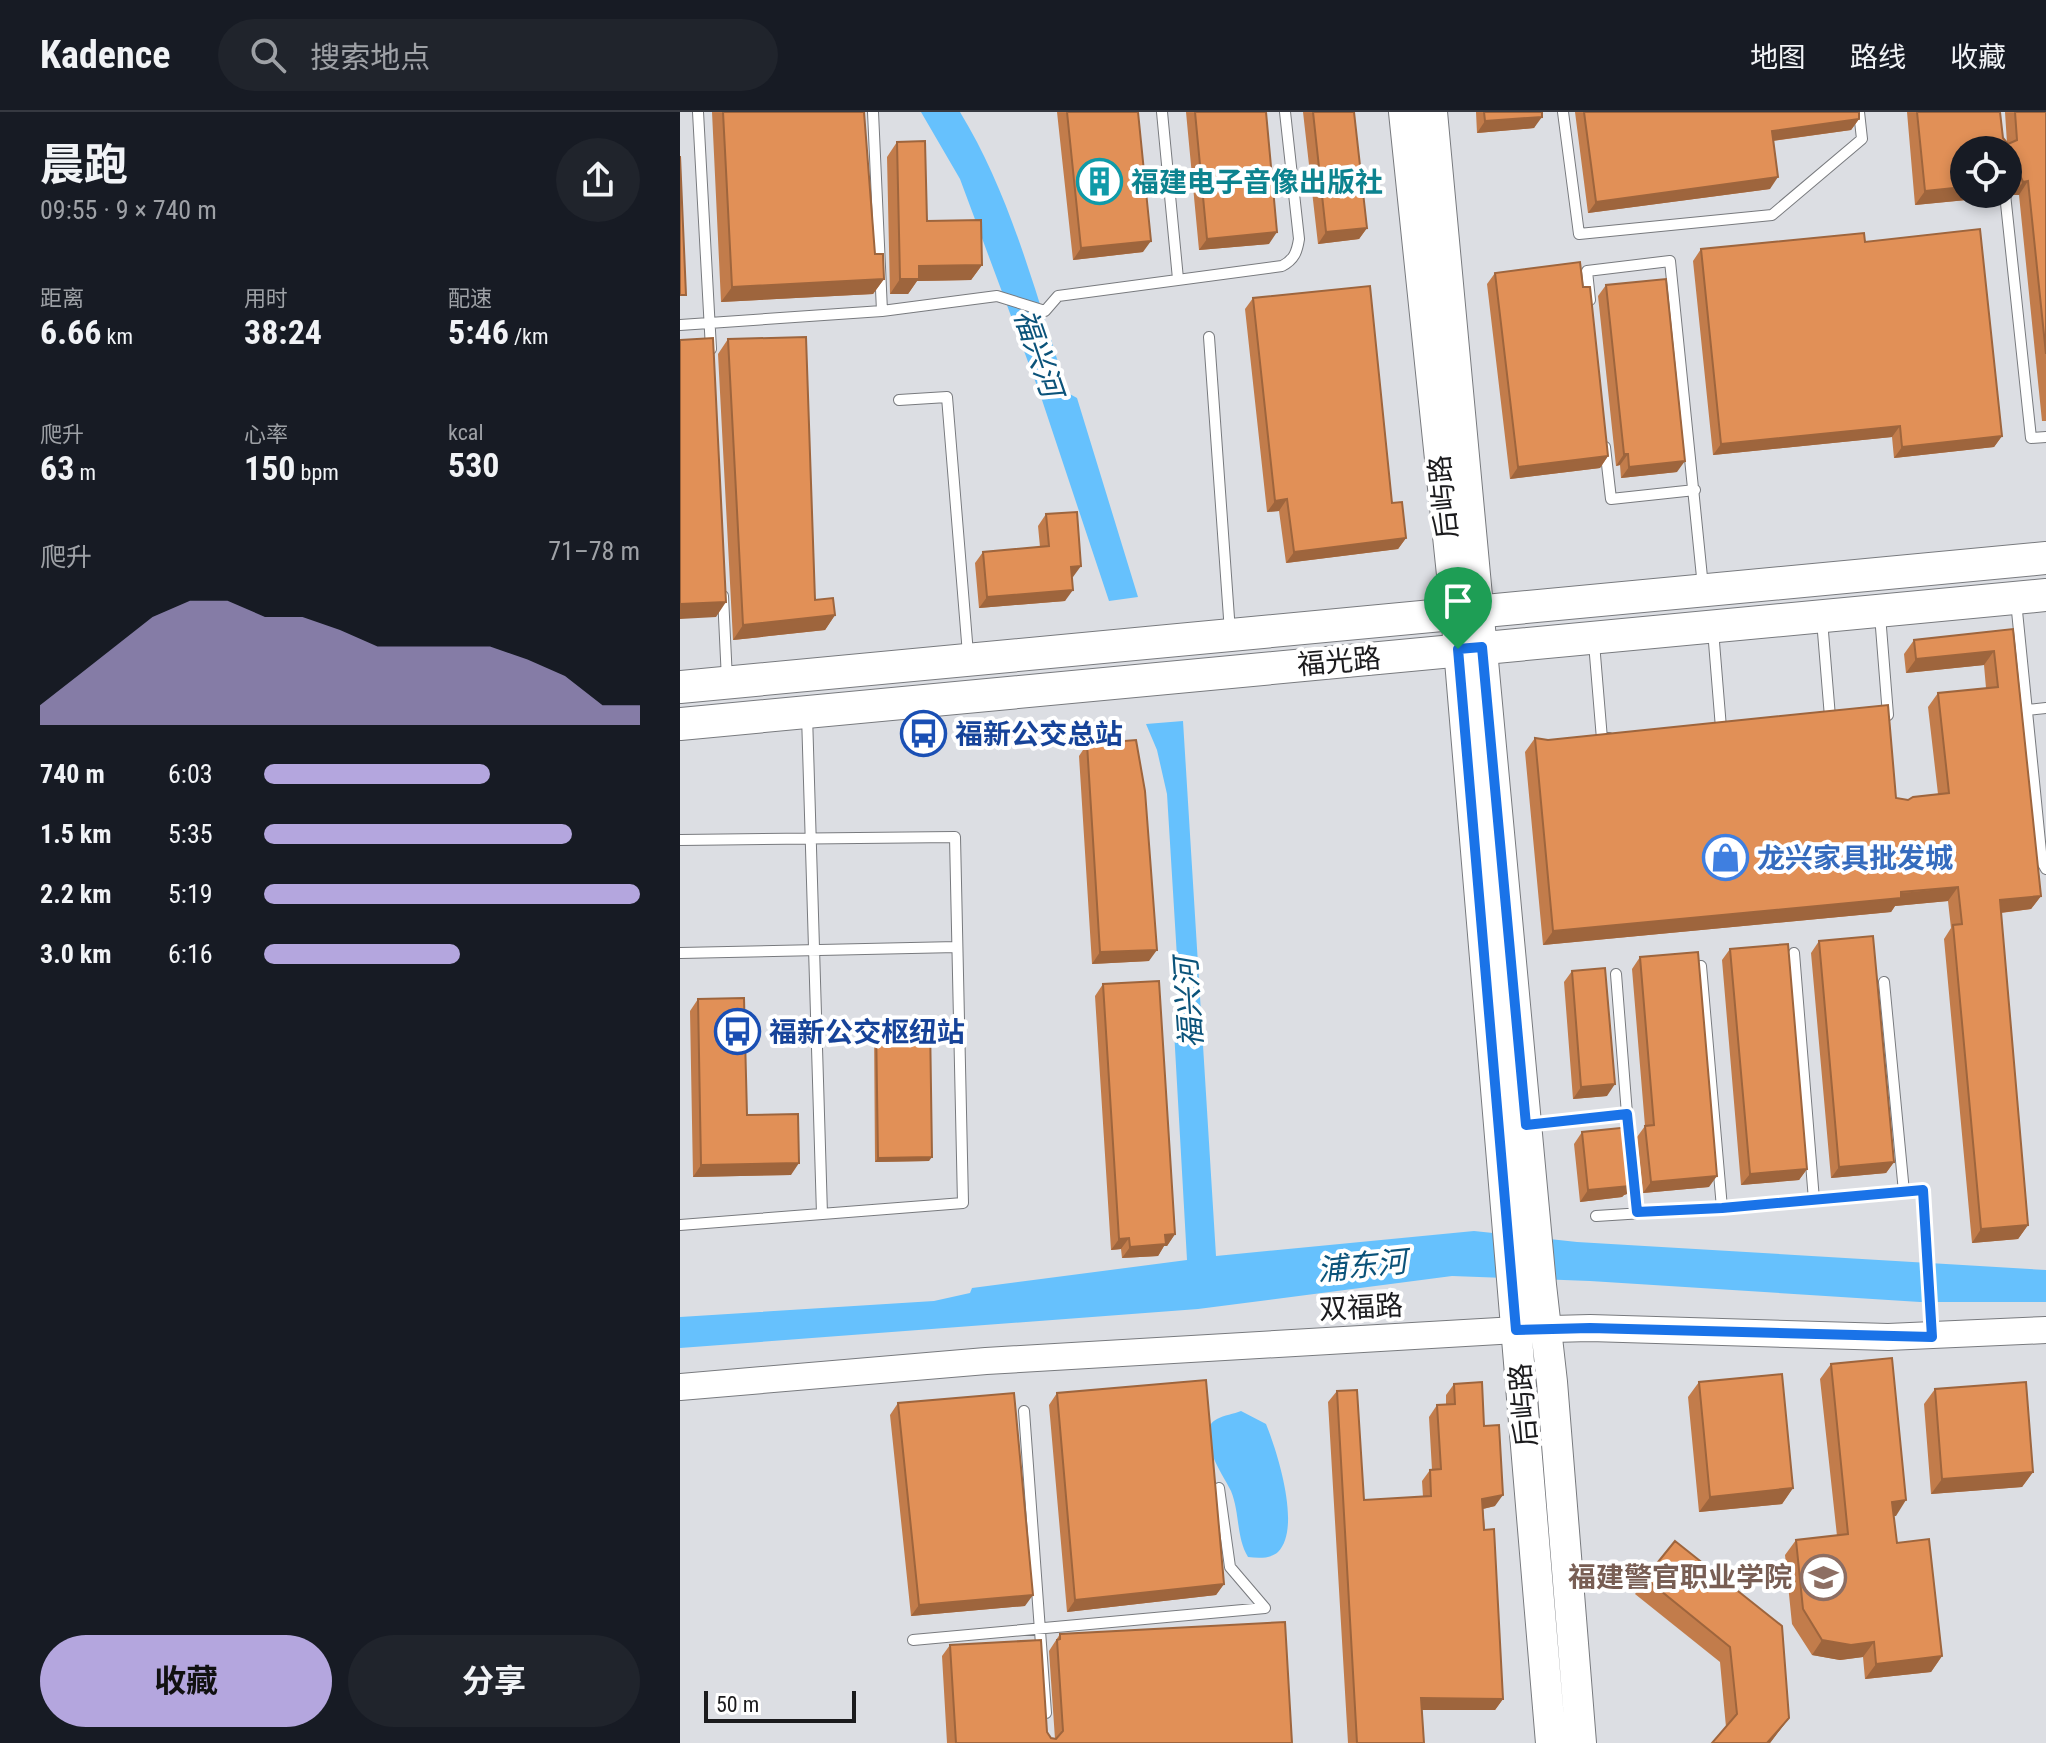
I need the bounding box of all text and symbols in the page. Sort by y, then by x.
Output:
search box [218,19,778,91]
text: Kadence [40,33,170,77]
icon: search [246,33,290,77]
text: 搜索地点 [310,40,430,75]
text: 地图 [1750,41,1806,74]
text: 路线 [1850,41,1906,74]
text: 收藏 [1950,41,2006,74]
map controls [1950,136,2022,208]
button: locate [1950,136,2022,208]
button: share [556,138,640,222]
text: 晨跑 [40,139,128,191]
building icon: 福建电子音像出版社 [1076,158,1124,206]
place label: 福建电子音像出版社 [1131,166,1383,199]
text: 09:55 · 9 × 740 m [40,195,217,225]
text: 距离 [40,286,84,311]
text: 用时 [244,286,288,311]
text: 配速 [448,286,492,311]
water label: 福兴河 [1007,305,1071,406]
text: 6.66 [40,312,101,352]
text: 38:24 [244,312,322,352]
text: 5:46 [448,312,509,352]
text: km [101,324,133,349]
text: /km [509,324,549,349]
text: kcal [448,420,483,445]
text: 爬升 [40,422,84,447]
text: 心率 [244,422,288,447]
text: 530 [448,445,500,485]
text: 63 [40,448,74,488]
text: 150 [244,448,296,488]
street label: 后屿路 [1423,453,1464,540]
text: m [74,460,96,485]
text: bpm [296,460,339,485]
text: 71–78 m [548,536,640,566]
text: 爬升 [40,542,92,572]
pin [1424,567,1492,649]
icon: arrive [1436,579,1480,623]
street label: 福光路 [1296,641,1382,682]
bus stop icon: 福新公交总站 [900,710,948,758]
place label: 福新公交总站 [955,718,1123,751]
text: 740 m [40,759,105,789]
text: 6:03 [168,759,213,789]
text: 1.5 km [40,819,112,849]
text: 5:35 [168,819,213,849]
shop icon: 龙兴家具批发城 [1702,834,1750,882]
place label: 龙兴家具批发城 [1757,842,1953,875]
text: 2.2 km [40,879,112,909]
text: 5:19 [168,879,213,909]
text: 3.0 km [40,939,112,969]
text: 6:16 [168,939,213,969]
water label: 福兴河 [1168,952,1209,1049]
bus stop icon: 福新公交枢纽站 [714,1008,762,1056]
place label: 福新公交枢纽站 [769,1016,965,1049]
water label: 浦东河 [1315,1243,1414,1288]
street label: 双福路 [1318,1289,1404,1326]
street label: 后屿路 [1503,1362,1544,1448]
school or university icon: 福建警官职业学院 [1799,1553,1847,1601]
place label: 福建警官职业学院 [1568,1561,1792,1594]
button: 收藏 [40,1635,332,1727]
button: 分享 [348,1635,640,1727]
scale bar [704,1687,856,1723]
text: 50 m [716,1692,759,1717]

